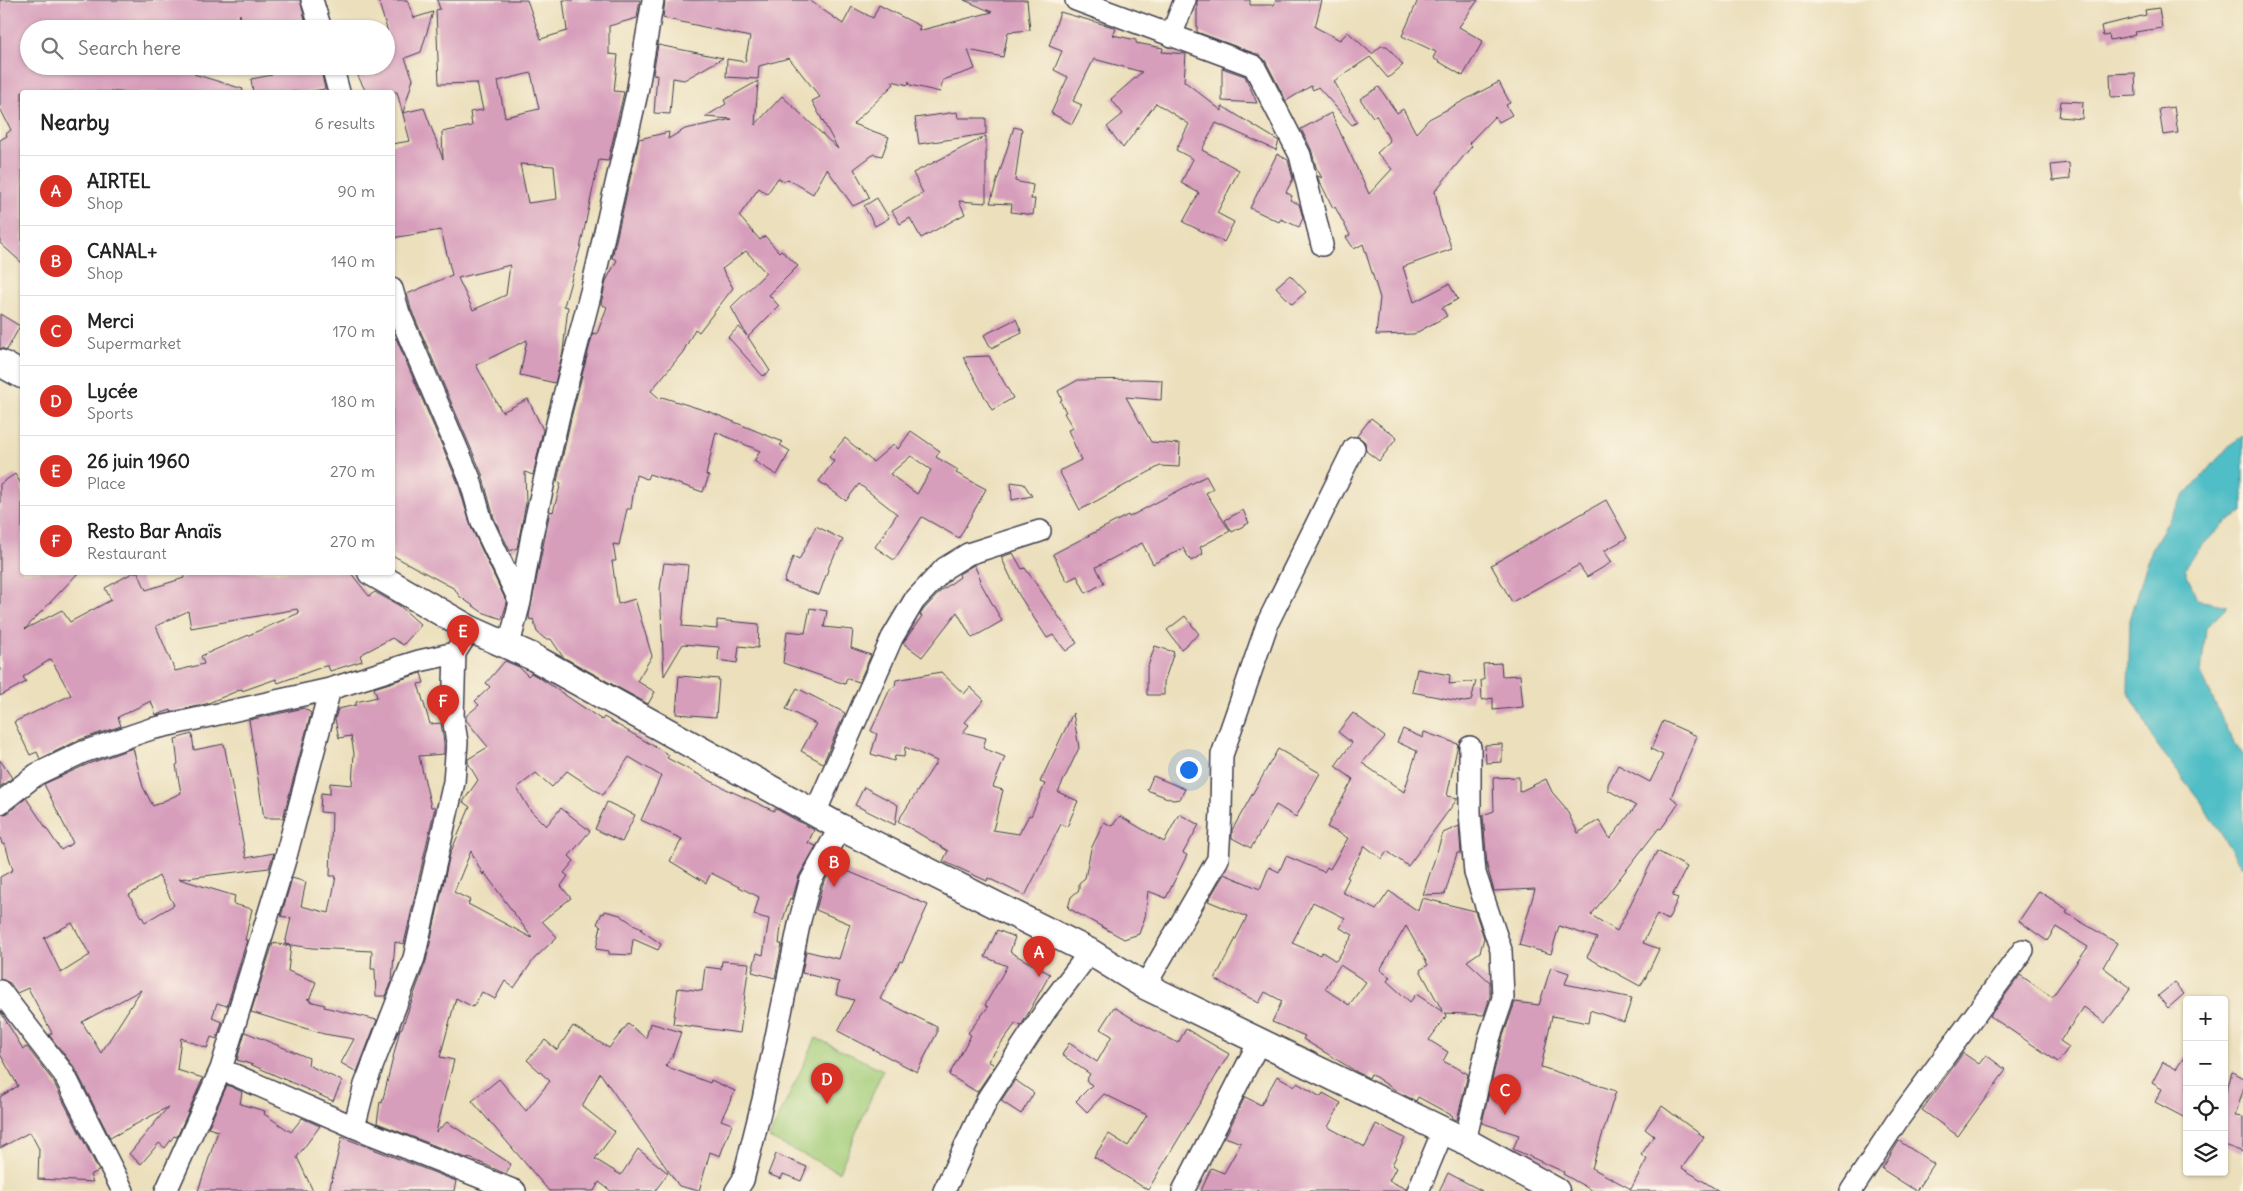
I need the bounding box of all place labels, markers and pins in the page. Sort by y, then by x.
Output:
pin: E [447,615,479,656]
pin: F [427,685,459,726]
pin: B [818,846,850,887]
pin: A [1023,936,1055,977]
pin: D [811,1063,843,1104]
pin: C [1489,1074,1521,1115]

